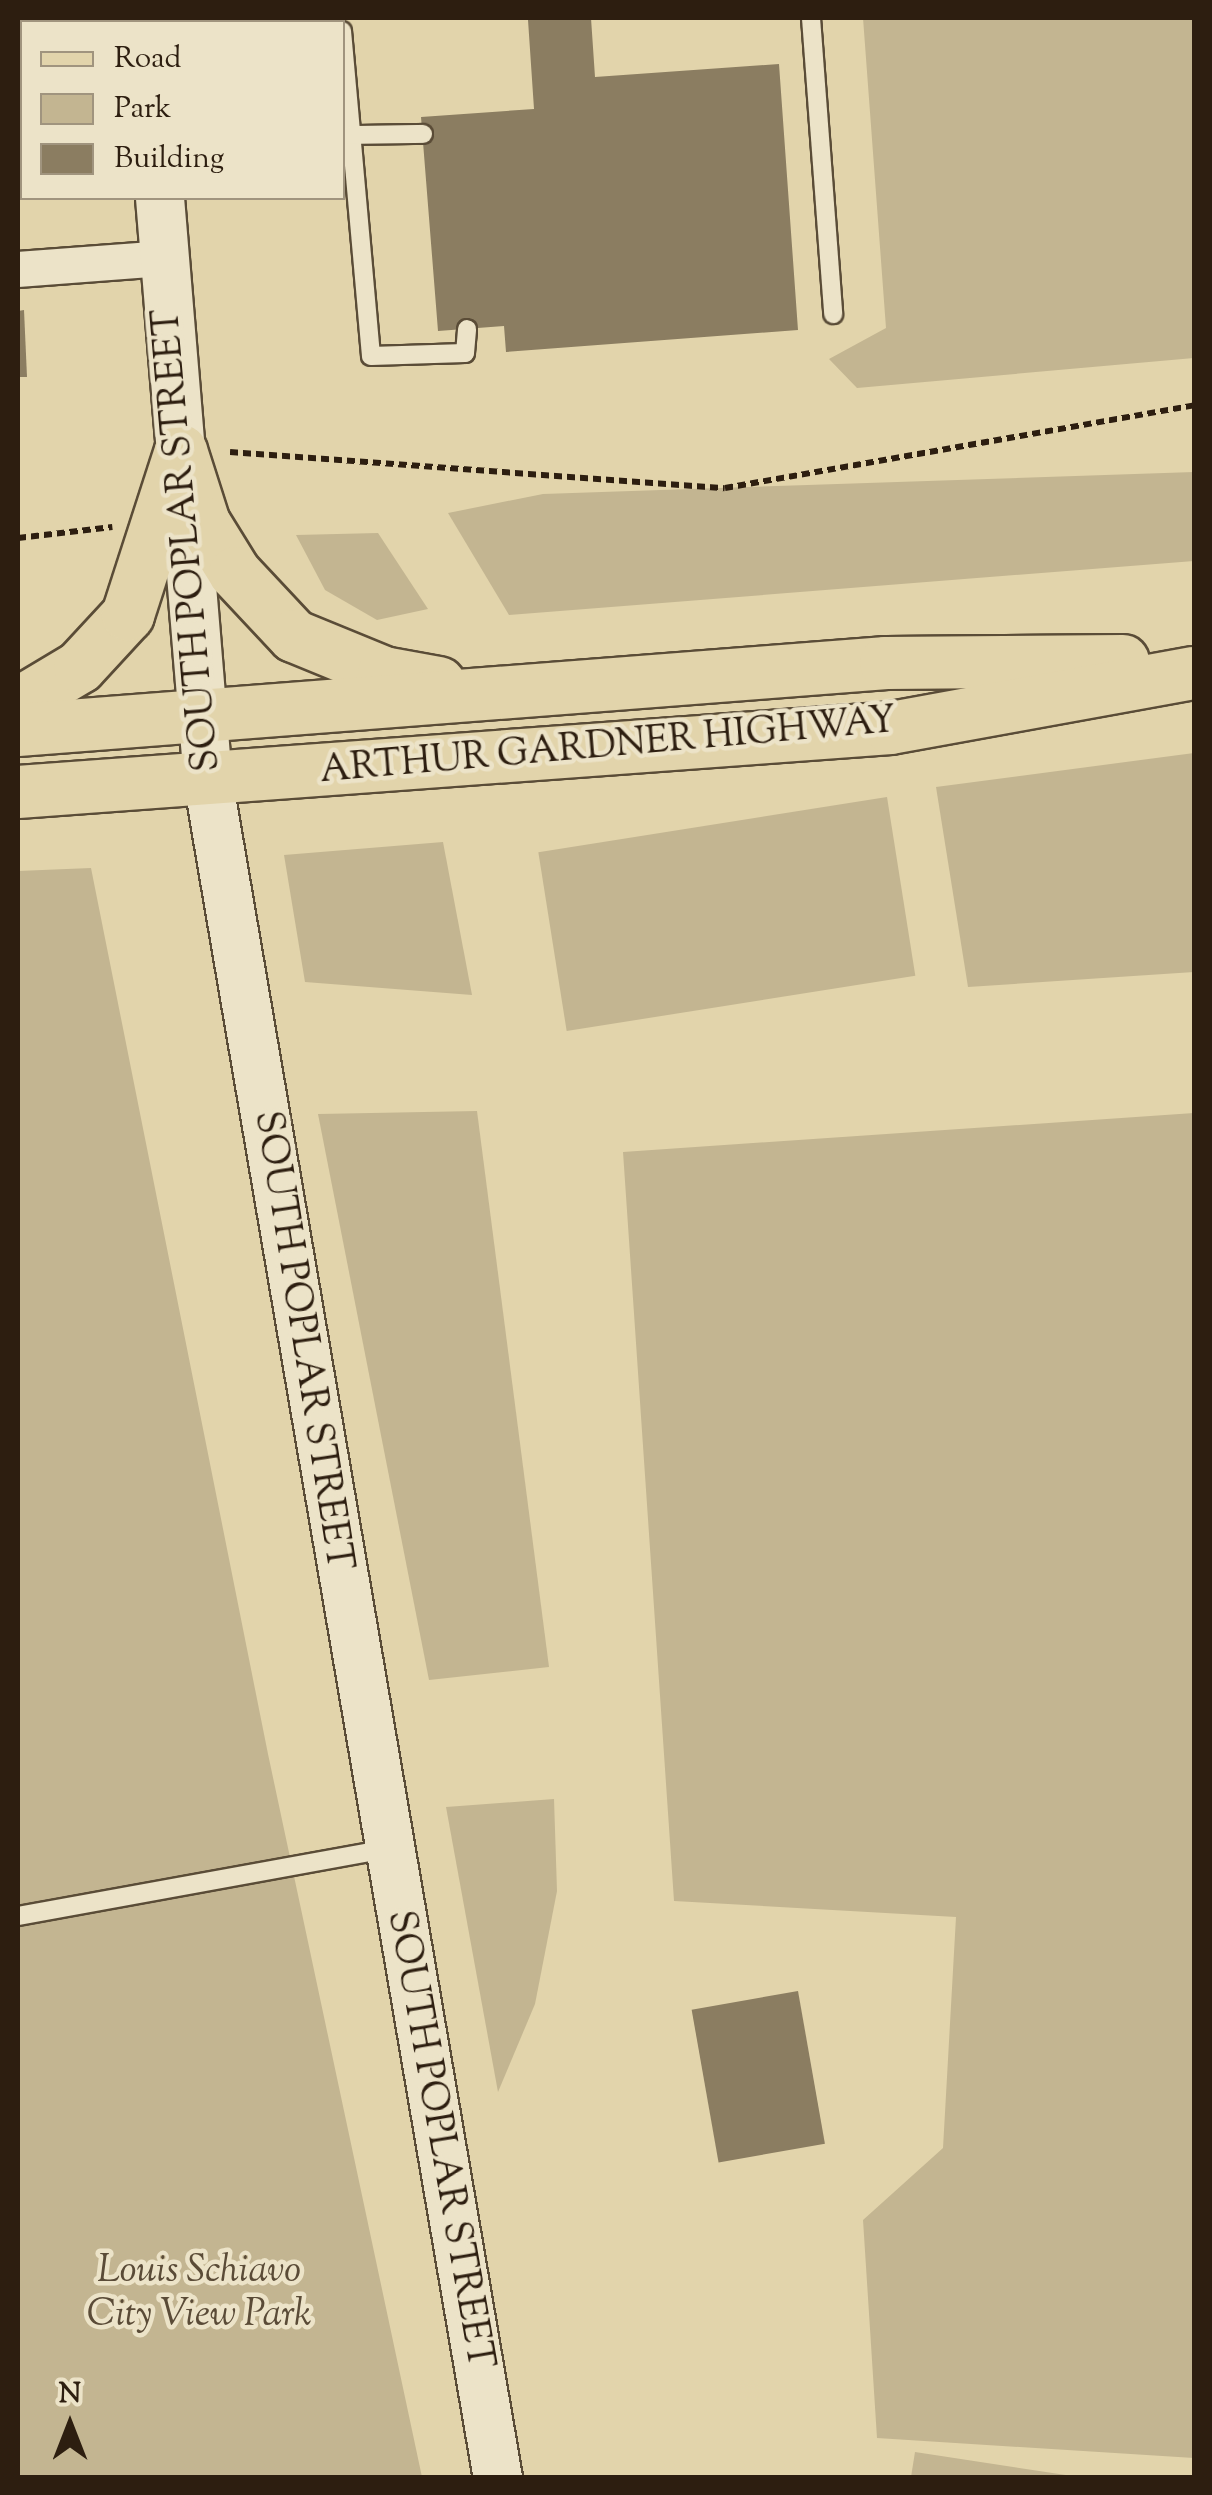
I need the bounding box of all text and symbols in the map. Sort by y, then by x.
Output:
legend [20,20,345,200]
text: Road [114,38,181,81]
text: Park [114,88,171,131]
text: Building [114,138,224,181]
street label: SOUTH POPLAR STREET [146,307,232,773]
street label: ARTHUR GARDNER HIGHWAY [318,700,898,796]
street label: SOUTH POPLAR STREET [242,1108,360,1574]
street label: SOUTH POPLAR STREET [375,1907,501,2373]
park label: Louis Schiavo City View Park [87,2250,311,2340]
north arrow [20,2375,120,2475]
text: N [59,2375,81,2415]

